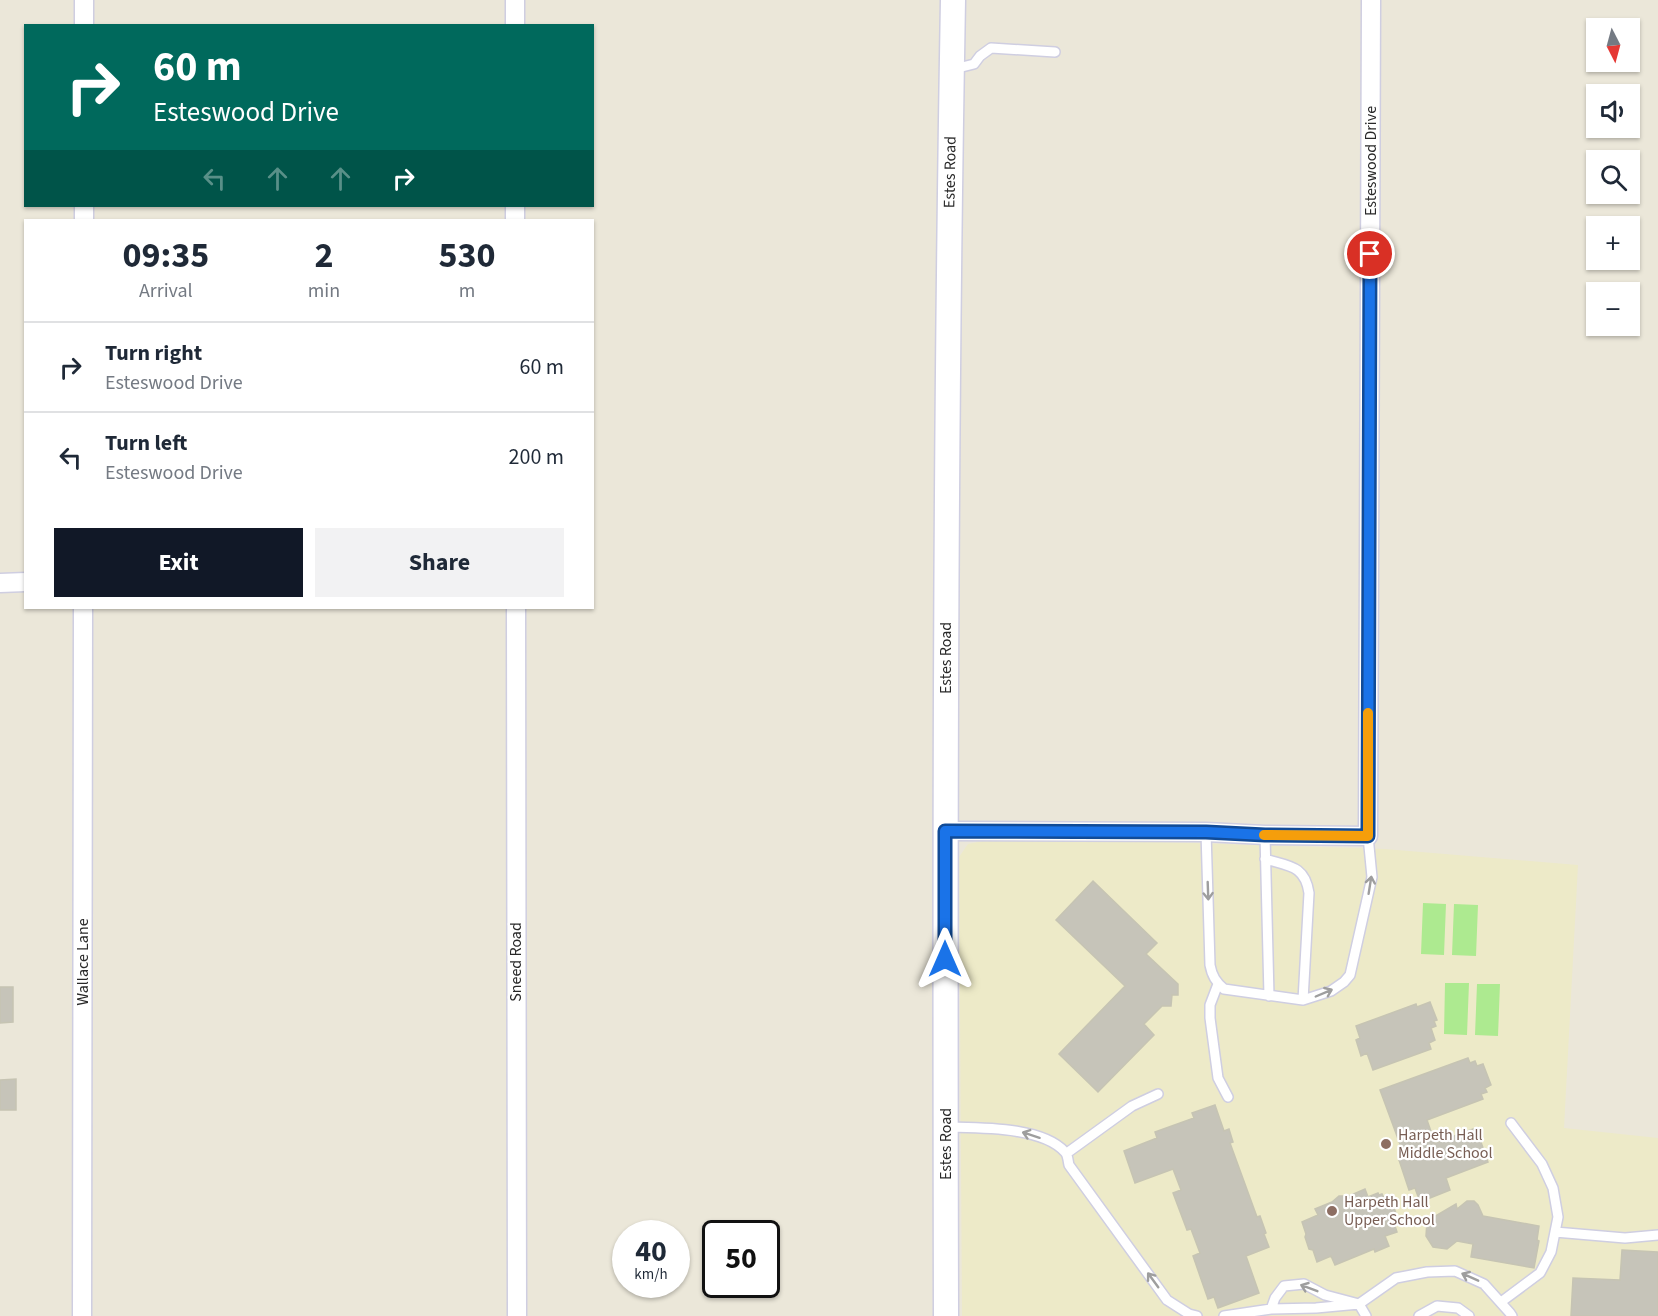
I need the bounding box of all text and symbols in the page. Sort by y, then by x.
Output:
north arrow [1586,18,1640,72]
map controls [1586,18,1640,336]
text: 60 m [153,37,242,97]
icon: right [54,48,132,126]
button: sound [1586,84,1640,138]
text: Esteswood Drive [153,93,339,132]
street label: Esteswood Drive [1360,106,1382,216]
street label: Estes Road [938,136,962,208]
button: search [1586,150,1640,204]
icon: left [198,162,231,195]
icon: ahead [261,162,294,195]
icon: ahead [324,162,357,195]
icon: right [387,162,420,195]
button: + [1586,216,1640,270]
pin [1344,228,1395,279]
text: 09:35 [122,230,209,281]
text: 2 [314,230,333,281]
text: 530 [439,230,496,281]
icon: arrive [1353,237,1386,270]
text: Arrival [139,277,193,305]
text: min [308,277,340,305]
text: m [459,277,475,305]
button: − [1586,282,1640,336]
text: Turn right [105,337,202,369]
icon: right [54,351,87,384]
text: 60 m [519,351,564,383]
text: Esteswood Drive [105,369,243,397]
text: Turn left [105,427,187,459]
icon: left [54,441,87,474]
text: 200 m [509,441,564,473]
text: Esteswood Drive [105,459,243,487]
button: Exit [54,528,303,597]
button: Share [315,528,564,597]
street label: Estes Road [935,622,957,694]
one-way arrow [1365,876,1376,896]
one-way arrow [1202,880,1214,900]
street label: Wallace Lane [72,918,94,1006]
street label: Sneed Road [505,922,527,1002]
position arrow [913,927,977,991]
one-way arrow [1315,987,1333,998]
street label: Estes Road [935,1108,957,1180]
place label: Harpeth Hall Middle School [1398,1124,1493,1164]
one-way arrow [1022,1129,1041,1140]
marker: Harpeth Hall Middle School [1379,1137,1393,1151]
place label: Harpeth Hall Upper School [1344,1191,1435,1231]
marker: Harpeth Hall Upper School [1325,1204,1339,1218]
speed limit sign: 50 [702,1220,780,1298]
text: 40 [635,1230,667,1273]
text: km/h [634,1264,668,1285]
one-way arrow [1461,1271,1479,1283]
one-way arrow [1147,1273,1159,1289]
one-way arrow [1301,1282,1319,1293]

